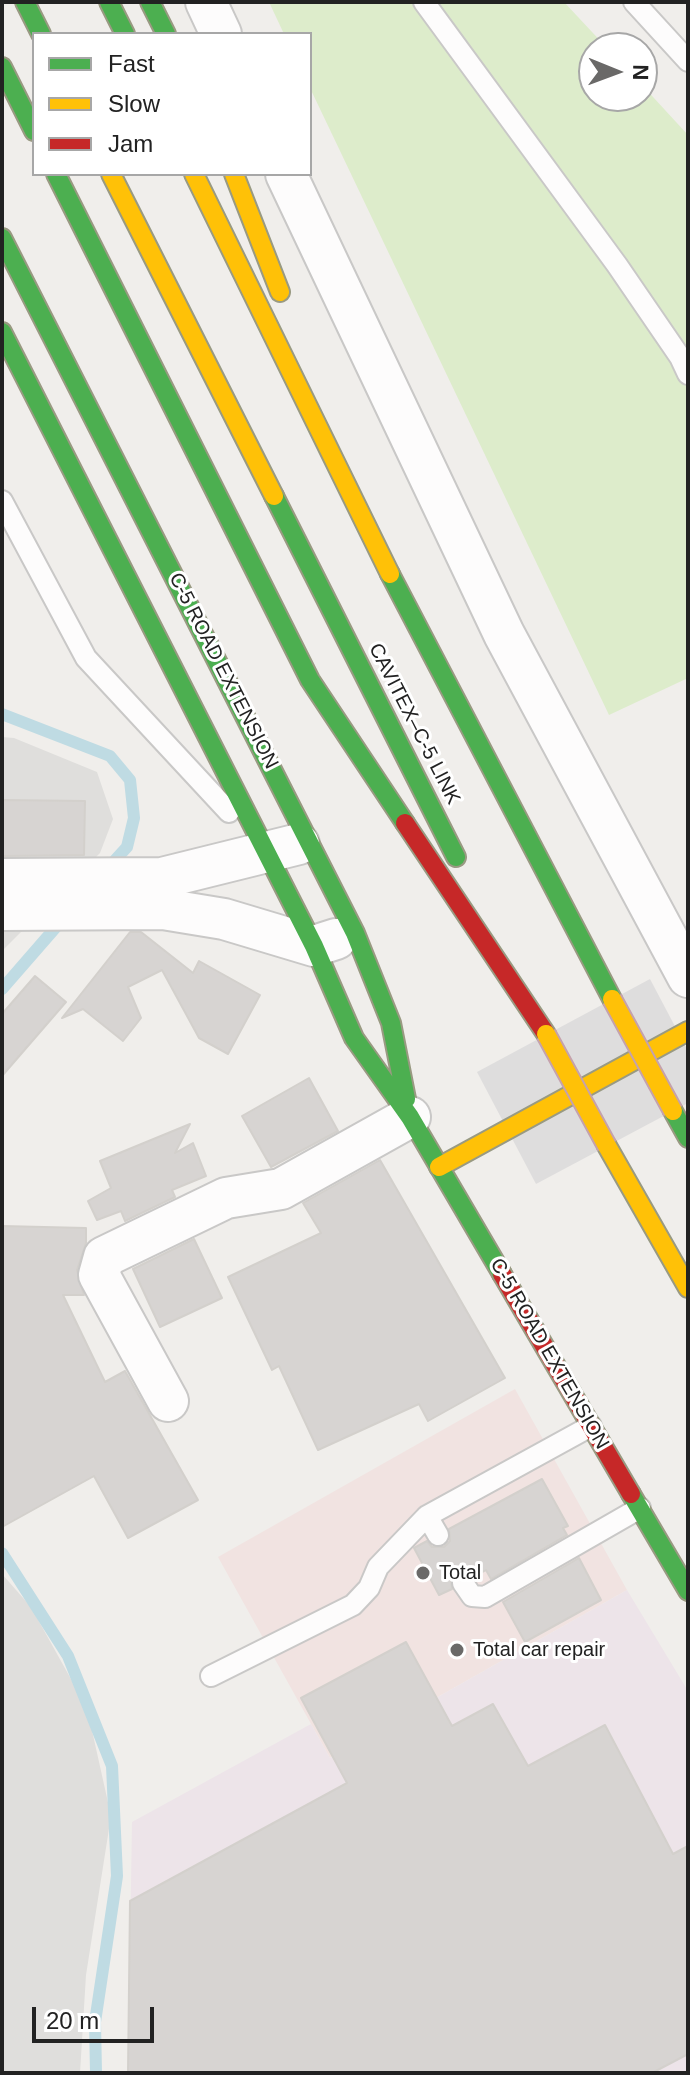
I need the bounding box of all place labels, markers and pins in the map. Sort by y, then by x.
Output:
place label: Total [439,1561,481,1585]
marker: Total [414,1564,432,1582]
place label: Total car repair [473,1638,605,1662]
marker: Total car repair [448,1641,466,1659]

